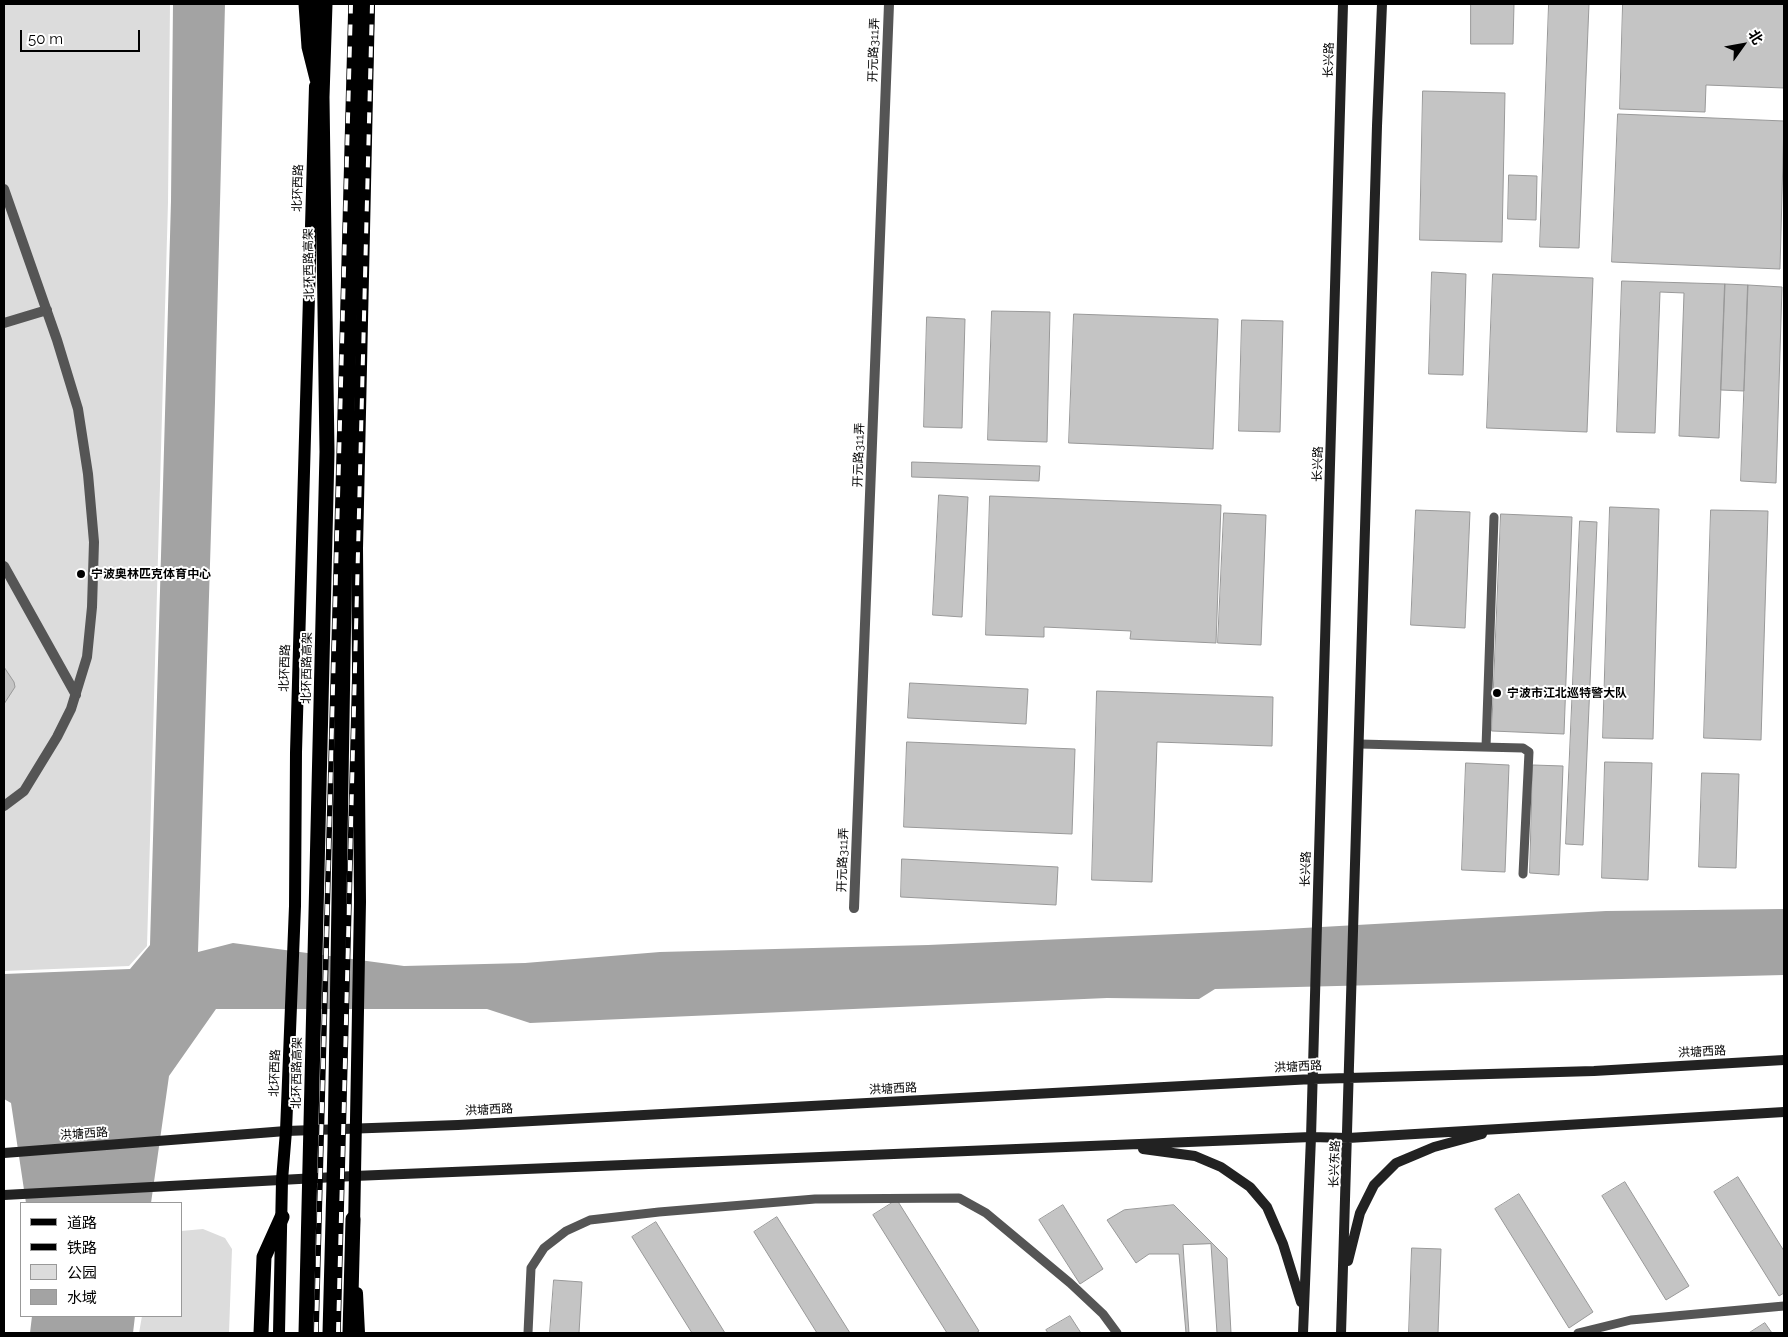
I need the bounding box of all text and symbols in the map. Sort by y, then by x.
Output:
street label: 开元路311弄 [866,17,882,83]
scale bar [22,20,142,52]
north arrow [1718,20,1768,70]
text: 北 [1745,27,1766,47]
text: 50 m [28,30,63,48]
street label: 长兴路 [1321,42,1337,78]
street label: 北环西路 [290,164,306,212]
street label: 北环西路高架 [301,228,317,300]
street label: 开元路311弄 [851,422,867,488]
street label: 长兴路 [1310,446,1326,482]
place label: 宁波奥林匹克体育中心 [91,567,211,581]
marker: 宁波奥林匹克体育中心 [75,568,87,580]
street label: 北环西路高架 [299,632,315,704]
street label: 北环西路 [277,644,293,692]
place label: 宁波市江北巡特警大队 [1507,686,1627,700]
marker: 宁波市江北巡特警大队 [1491,687,1503,699]
street label: 开元路311弄 [835,827,851,893]
street label: 长兴路 [1298,851,1314,887]
street label: 北环西路高架 [289,1037,305,1109]
street label: 洪塘西路 [1678,1044,1726,1060]
street label: 北环西路 [267,1049,283,1097]
street label: 洪塘西路 [1274,1059,1322,1075]
street label: 洪塘西路 [869,1081,917,1097]
street label: 洪塘西路 [465,1102,513,1118]
street label: 洪塘西路 [60,1125,108,1143]
street label: 长兴东路 [1327,1140,1343,1188]
legend [20,1202,182,1317]
text: 道路 [67,1214,97,1232]
text: 铁路 [67,1239,97,1257]
text: 公园 [67,1264,97,1282]
text: 水域 [67,1289,97,1307]

